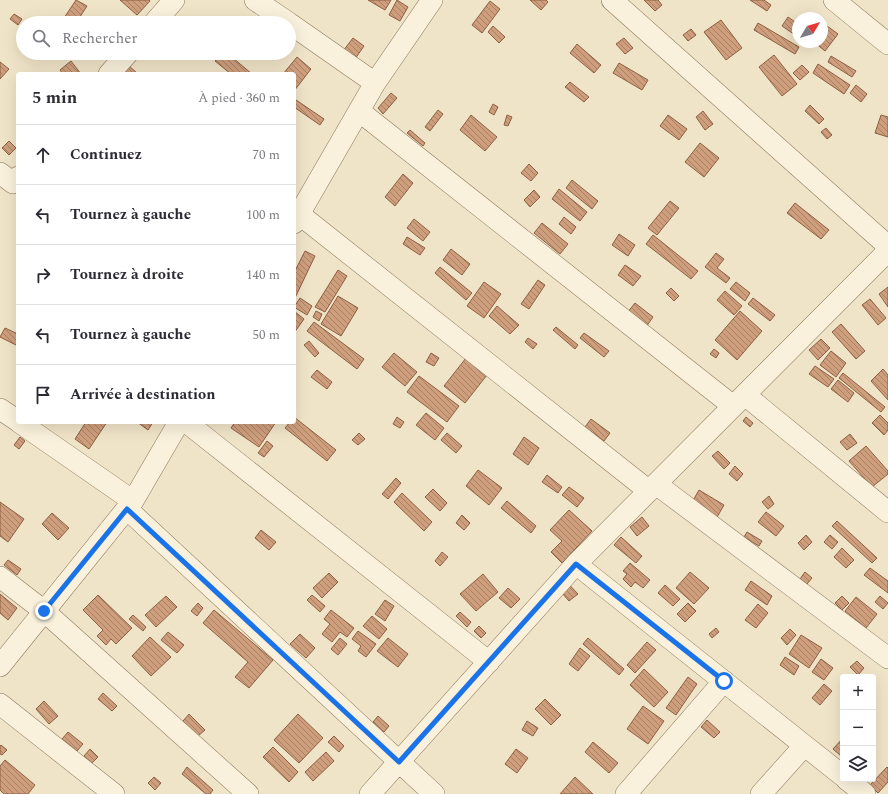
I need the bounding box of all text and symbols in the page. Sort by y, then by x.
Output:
north arrow [792,12,828,48]
search box [16,16,296,60]
icon: search [30,27,52,49]
text: Rechercher [62,27,137,50]
text: 5 min [32,85,77,111]
text: À pied · 360 m [198,88,280,108]
text: Continuez [70,143,142,166]
icon: ahead [32,144,54,166]
text: 70 m [253,145,280,165]
text: Tournez à gauche [70,203,191,226]
icon: left [32,204,54,226]
text: 100 m [246,205,280,225]
text: Tournez à droite [70,263,184,286]
icon: right [32,264,54,286]
text: 140 m [246,265,280,285]
text: Tournez à gauche [70,323,191,346]
icon: left [32,324,54,346]
text: 50 m [253,325,280,345]
text: Arrivée à destination [70,383,216,406]
icon: arrive [32,384,54,406]
route end [35,602,53,620]
route start [715,672,733,690]
map controls [840,674,876,782]
button: + [840,674,876,710]
button: − [840,710,876,746]
button: layers [840,746,876,782]

